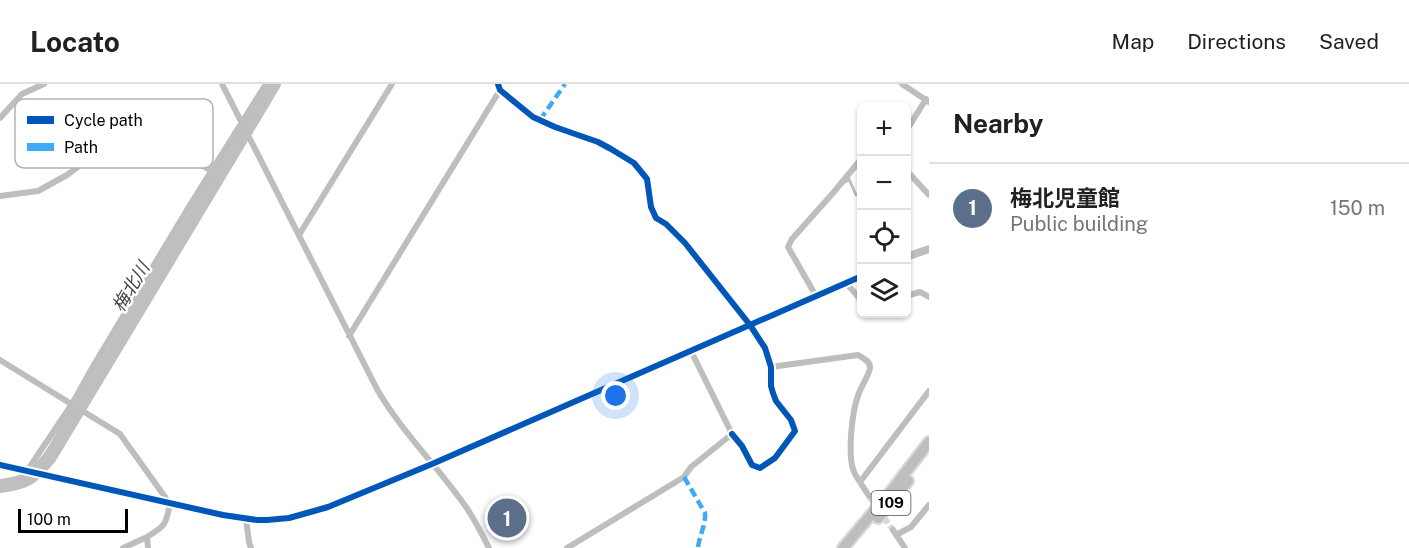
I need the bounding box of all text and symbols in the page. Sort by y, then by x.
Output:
text: Locato [30,25,120,58]
text: Map [1112,29,1154,54]
text: Directions [1187,29,1286,54]
text: Saved [1319,29,1379,54]
legend [15,99,213,168]
map controls [857,102,911,318]
button: + [857,102,911,156]
text: Nearby [953,108,1043,139]
text: Cycle path [64,111,143,130]
text: Path [64,138,98,157]
button: − [857,156,911,210]
text: 梅北児童館 [1010,185,1120,211]
text: 1 [968,196,977,220]
text: 150 m [1330,196,1385,220]
button: locate [857,210,911,264]
text: Public building [1010,212,1148,236]
water label: 梅北川 [108,256,155,315]
button: layers [857,264,911,318]
your location [601,381,630,410]
road number: 109 [872,491,910,515]
pin: 1 [488,496,526,540]
scale bar [18,506,128,534]
text: 100 m [27,510,71,529]

